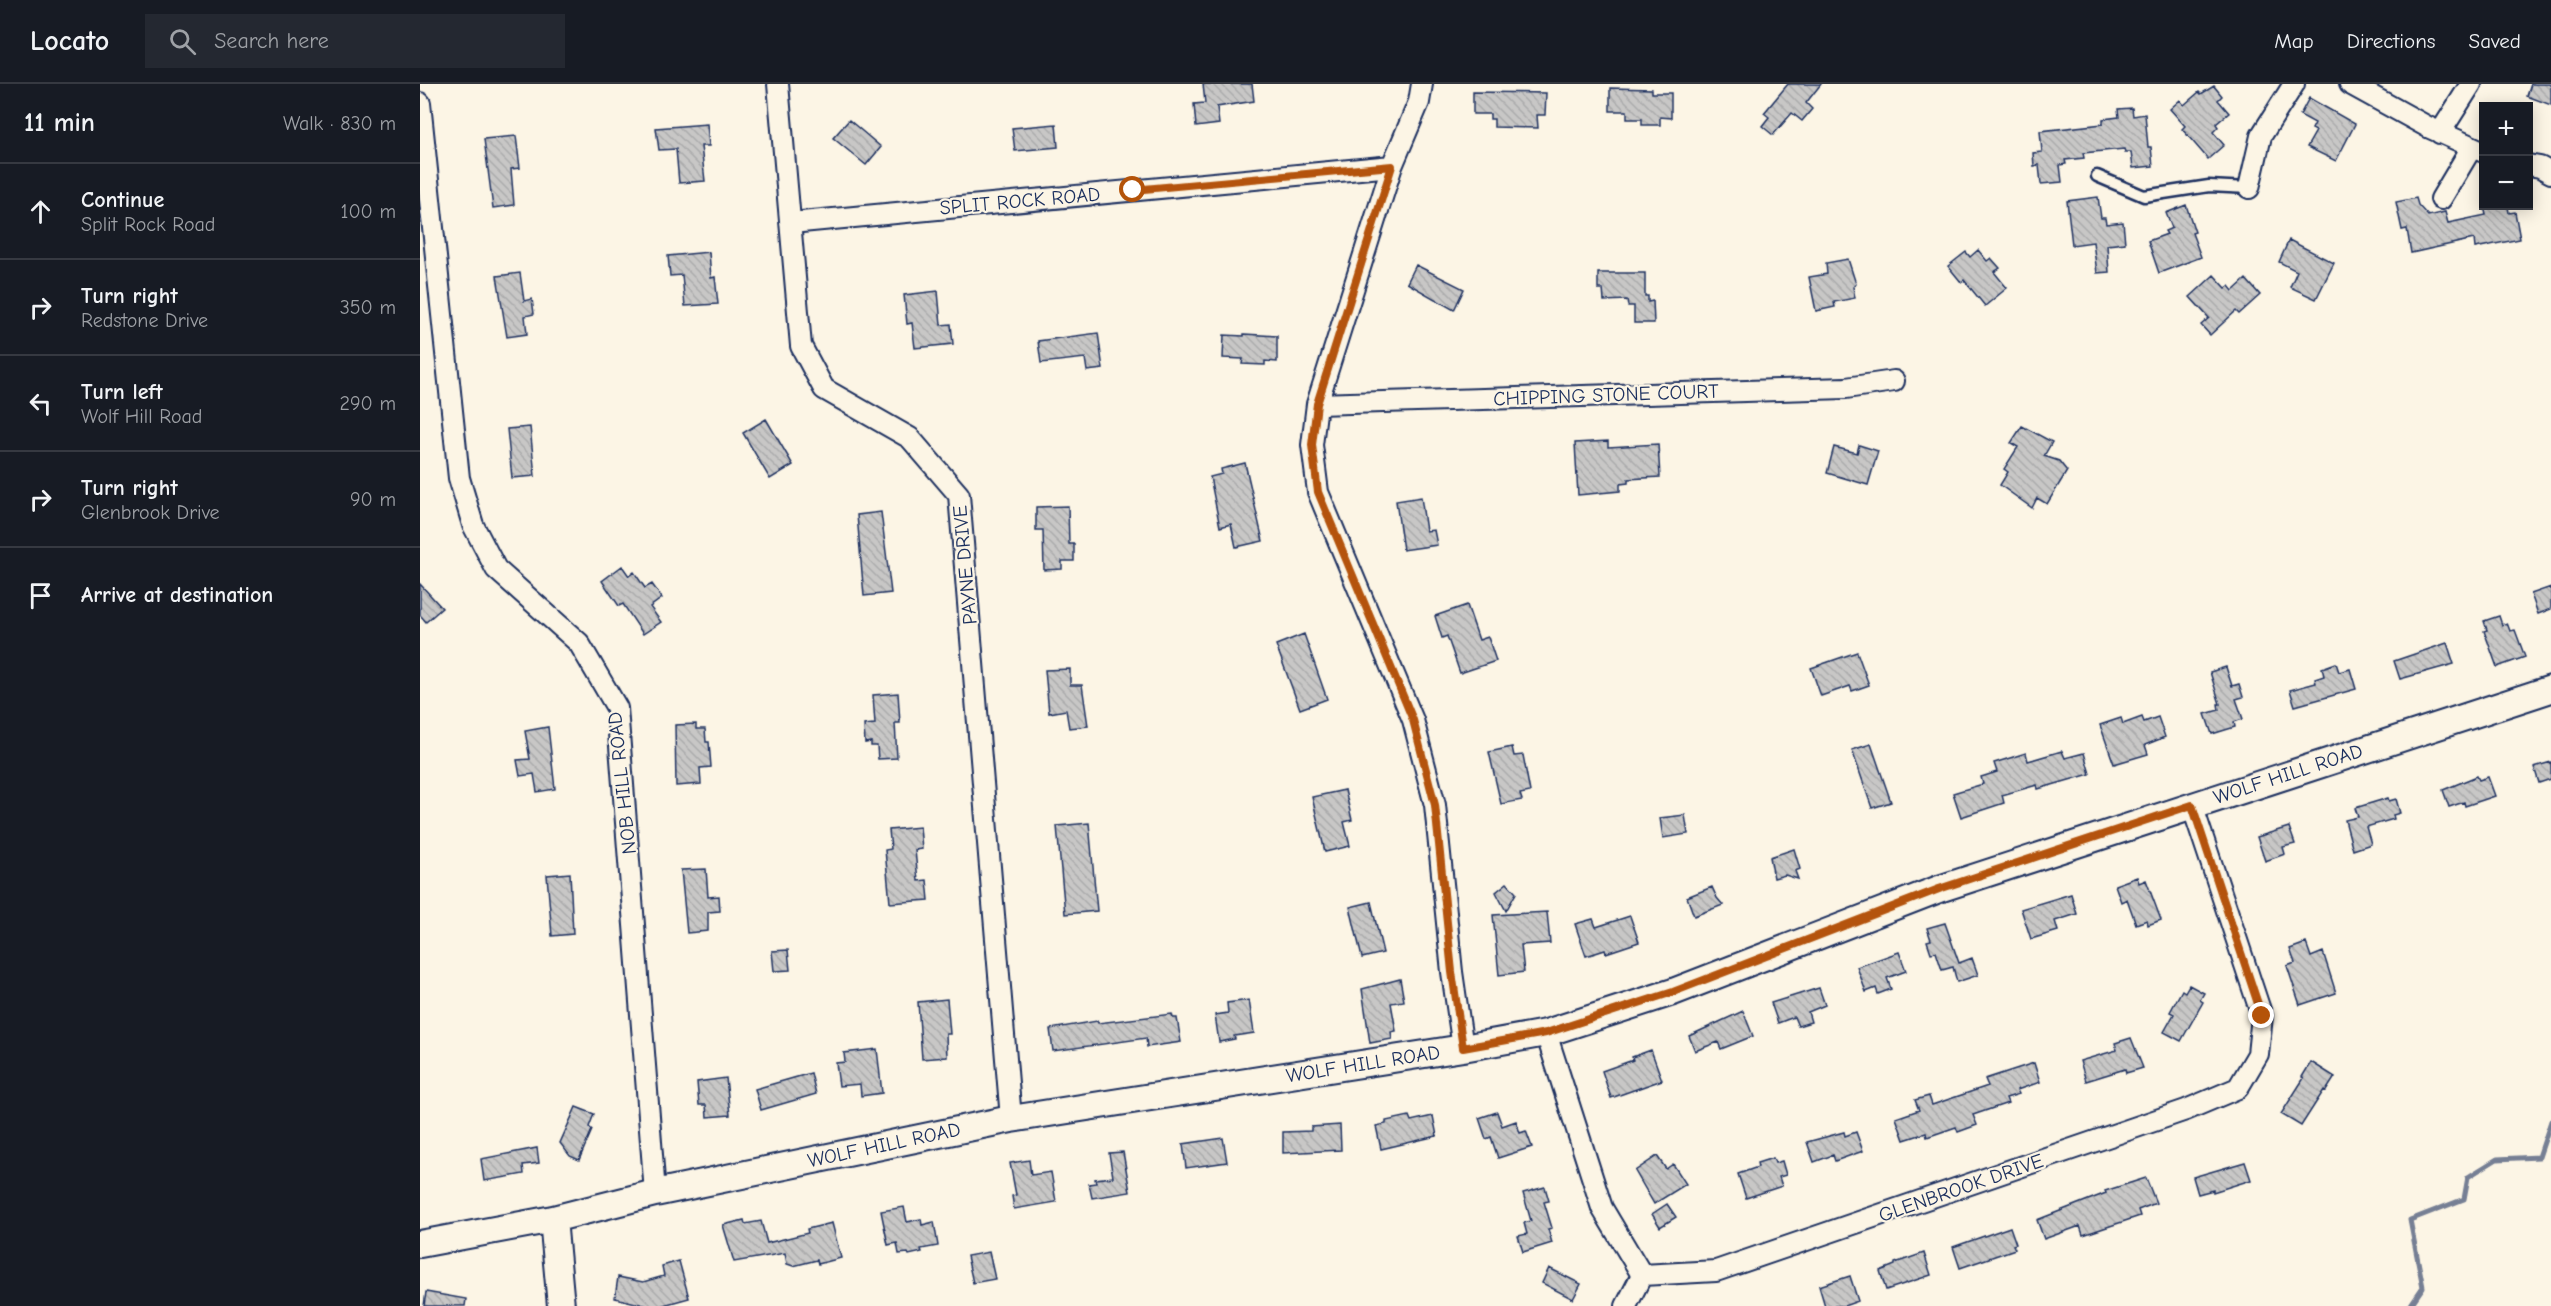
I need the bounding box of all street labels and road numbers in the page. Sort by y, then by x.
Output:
street label: SPLIT ROCK ROAD [939,183,1101,219]
street label: CHIPPING STONE COURT [1493,380,1720,410]
street label: PAYNE DRIVE [948,504,982,626]
street label: NOB HILL ROAD [603,711,641,855]
street label: WOLF HILL ROAD [2210,739,2366,809]
street label: WOLF HILL ROAD [1284,1040,1442,1088]
street label: WOLF HILL ROAD [806,1118,962,1172]
street label: GLENBROOK DRIVE [1876,1149,2046,1227]

